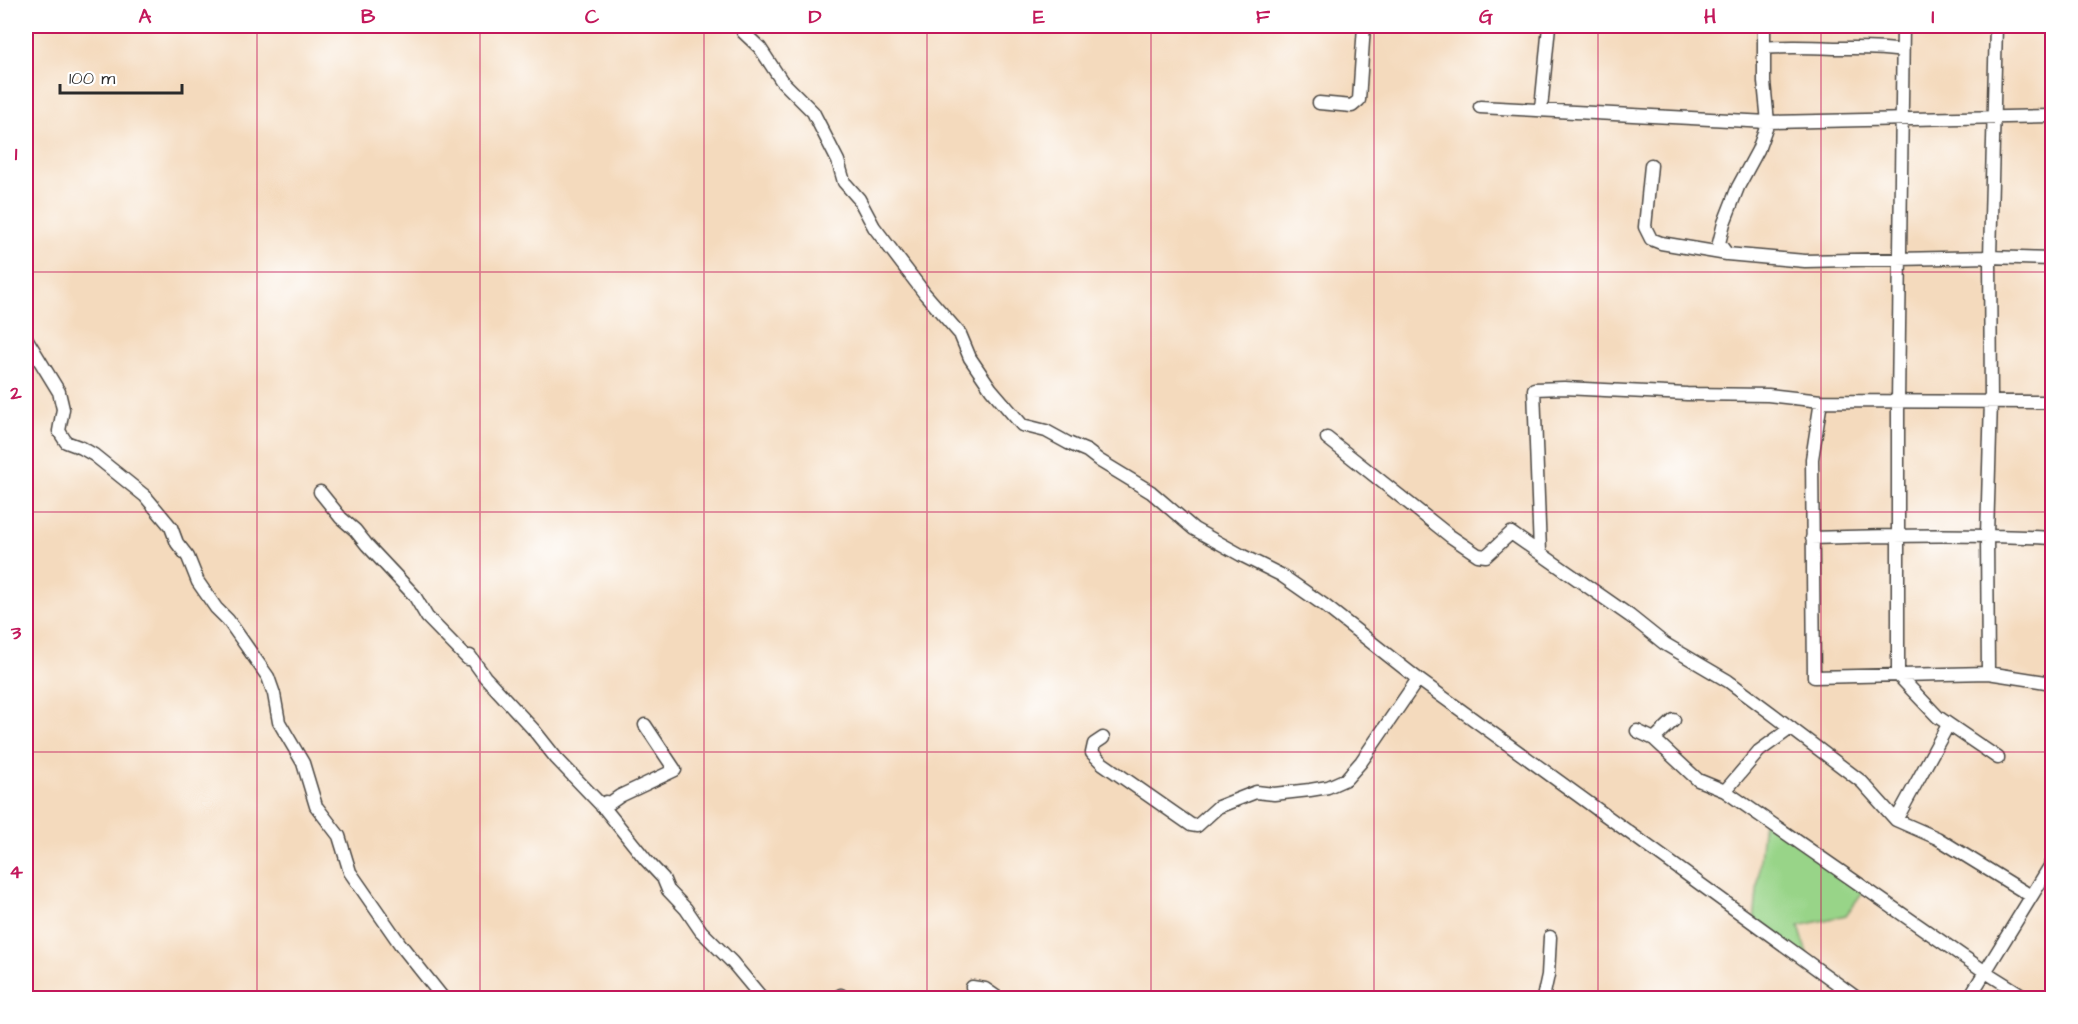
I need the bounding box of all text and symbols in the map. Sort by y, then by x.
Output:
text: A [139,3,152,31]
text: B [361,3,376,31]
text: C [585,3,600,31]
text: D [809,3,822,31]
text: E [1033,3,1045,31]
text: F [1256,3,1271,31]
text: G [1479,3,1493,31]
text: H [1704,3,1716,31]
text: I [1931,3,1935,31]
scale bar [60,57,182,95]
text: 100 m [69,66,115,91]
text: 1 [15,140,18,168]
text: 2 [9,379,22,407]
text: 3 [10,619,22,647]
text: 4 [9,858,23,886]

